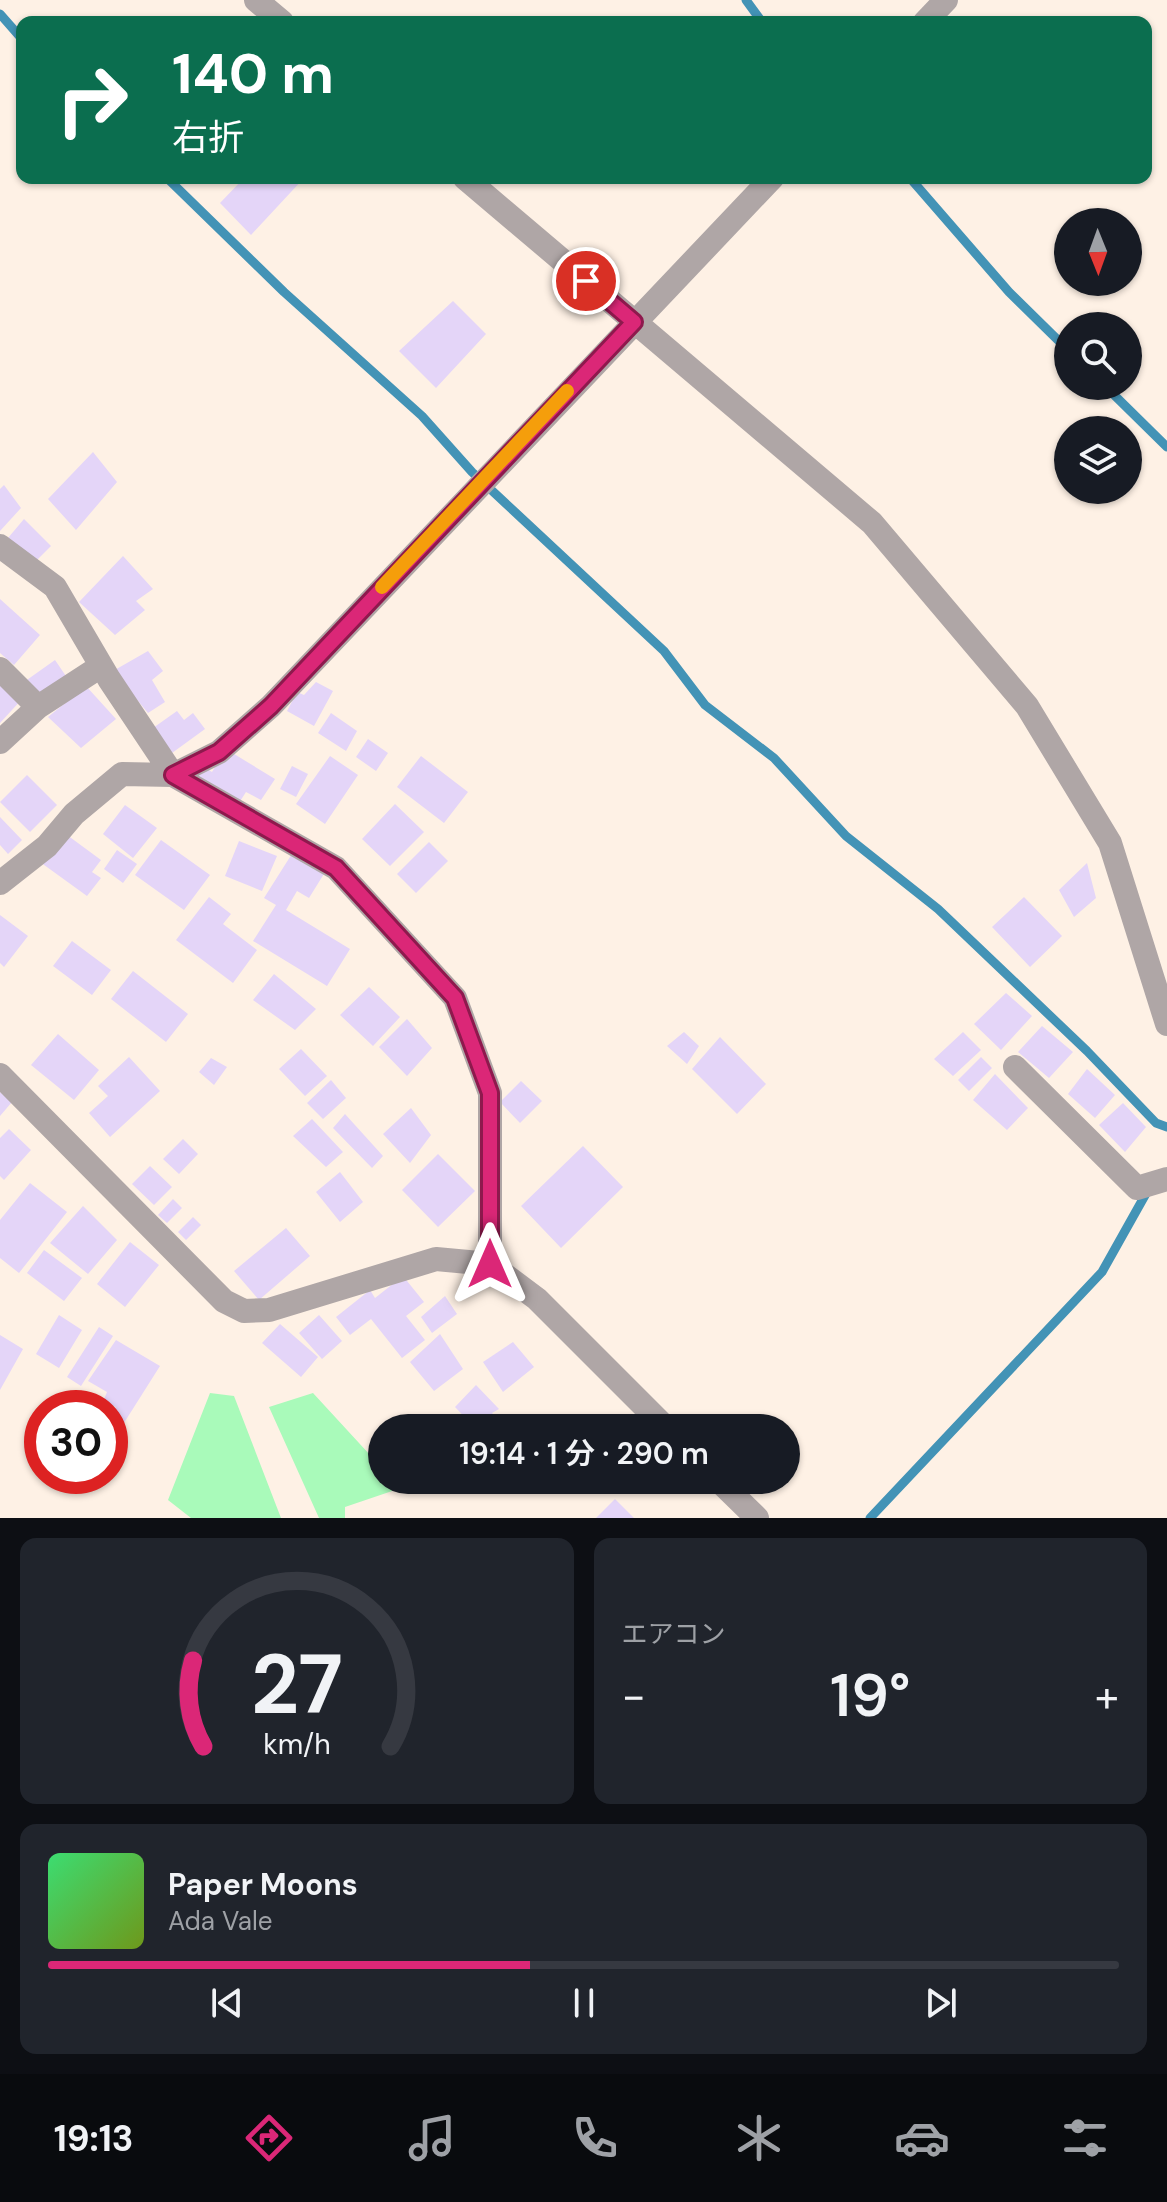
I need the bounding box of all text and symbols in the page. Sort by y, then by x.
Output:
text: 140 m [172,37,334,110]
icon: right [40,48,144,152]
text: 右折 [172,114,244,161]
north arrow [1054,208,1142,296]
map controls [1054,208,1142,504]
pin [552,247,620,315]
icon: arrive [564,259,608,303]
button: search [1054,312,1142,400]
button: layers [1054,416,1142,504]
position arrow [448,1222,532,1306]
speed limit sign: 30 [24,1390,128,1494]
text: 19:14 · 1 分 · 290 m [459,1434,709,1473]
text: エアコン [622,1617,726,1651]
text: 27 [251,1630,343,1739]
text: 19° [830,1656,910,1735]
text: − [622,1667,646,1725]
text: + [1095,1667,1119,1725]
text: km/h [263,1726,331,1763]
text: Paper Moons [168,1865,358,1904]
text: Ada Vale [168,1904,273,1938]
icon: previous [205,1981,249,2025]
icon: pause [562,1981,606,2025]
icon: next [919,1981,963,2025]
icon: directions [241,2110,297,2166]
icon: music [404,2110,460,2166]
icon: phone [567,2110,623,2166]
icon: climate [731,2110,787,2166]
icon: car [894,2110,950,2166]
icon: filters [1057,2110,1113,2166]
text: 19:13 [54,2115,134,2162]

